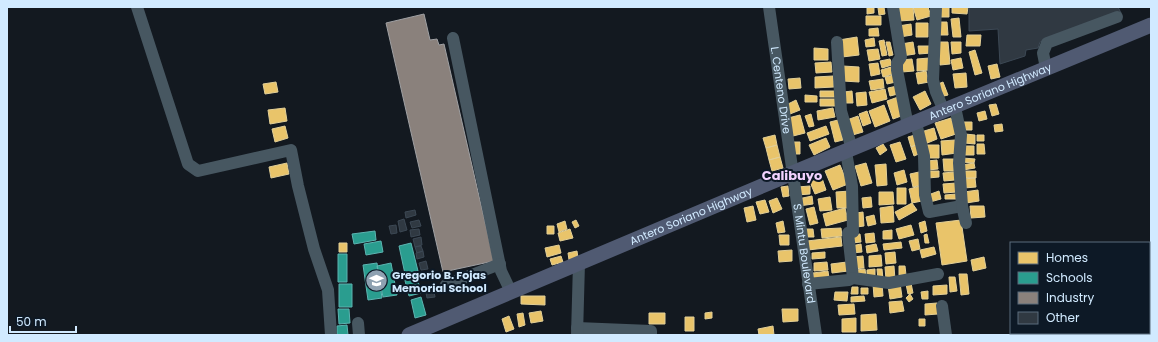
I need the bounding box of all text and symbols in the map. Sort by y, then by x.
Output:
street label: L. Centeno Drive [767,46,795,135]
street label: Antero Soriano Highway [926,59,1055,124]
district label: Calibuyo [762,166,822,185]
street label: Antero Soriano Highway [627,183,755,249]
street label: S. Mintu Boulevard [789,203,819,304]
legend [1010,242,1150,334]
text: Homes [1046,249,1088,266]
place label: Gregorio B. Fojas Memorial School [392,267,487,296]
school or university icon: Gregorio B. Fojas Memorial School [364,268,390,294]
text: Schools [1046,269,1093,286]
text: Industry [1046,289,1095,306]
scale bar [10,308,76,334]
text: Other [1046,309,1080,326]
text: 50 m [16,313,47,330]

